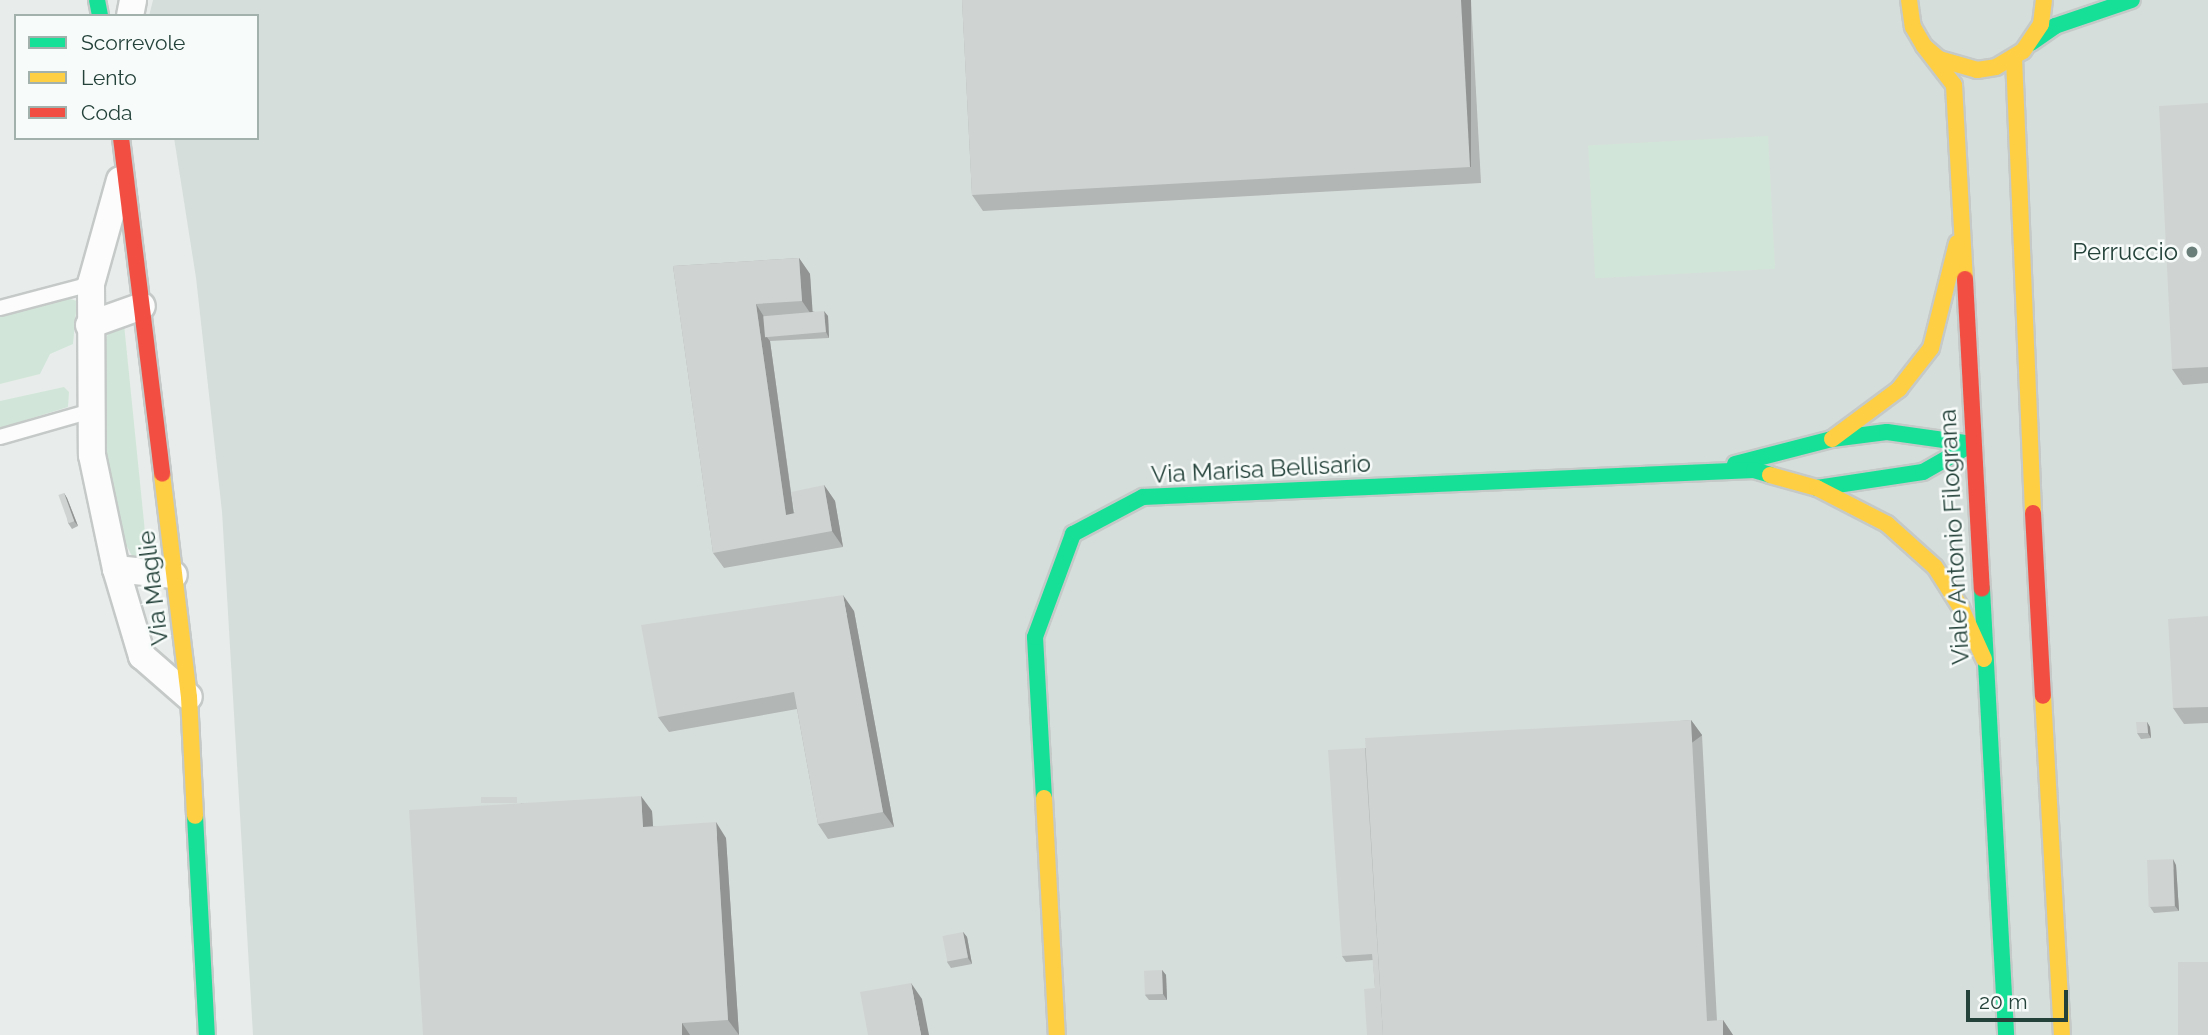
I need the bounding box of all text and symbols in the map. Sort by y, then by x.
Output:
legend [14,14,259,140]
text: Scorrevole [81,30,185,55]
text: Lento [81,65,137,90]
text: Coda [81,100,132,125]
place label: Perruccio [2072,238,2178,266]
marker: Perruccio [2184,244,2200,260]
street label: Viale Antonio Filograna [1933,408,1975,666]
street label: Via Marisa Bellisario [1150,449,1372,489]
street label: Via Maglie [132,529,174,647]
scale bar [1970,976,2072,1020]
text: 20 m [1979,989,2027,1014]

